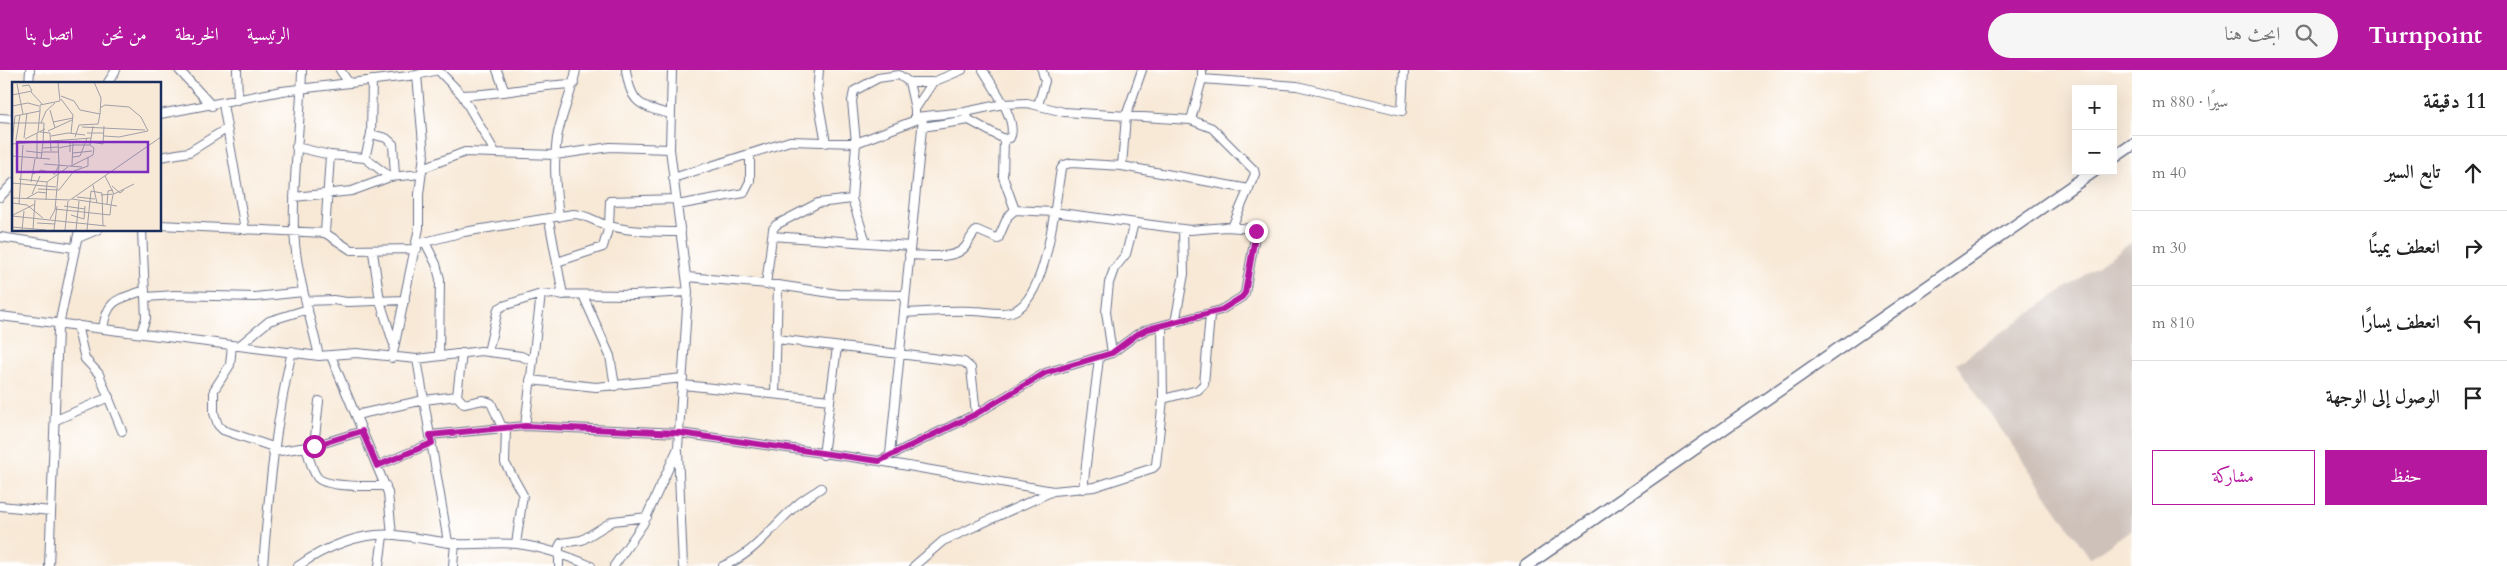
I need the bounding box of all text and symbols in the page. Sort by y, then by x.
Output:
search box [1988,13,2338,58]
text: Turnpoint [2368,19,2482,52]
text: ابحث هنا [2225,21,2280,47]
icon: search [2292,21,2320,49]
text: اتصل بنا [25,22,73,47]
text: من نحن [101,22,147,47]
text: الخريطة [175,22,219,47]
text: الرئيسية [247,22,290,47]
inset map [12,82,161,231]
map controls [2072,85,2117,175]
button: + [2072,85,2117,130]
text: 11 دقيقة [2423,87,2487,116]
text: سيرًا · 880 m [2152,91,2228,113]
button: − [2072,130,2117,175]
text: تابع السير [2385,159,2440,185]
icon: ahead [2459,159,2487,187]
text: 40 m [2152,162,2186,184]
route end [1245,220,1268,243]
text: انعطف يمينًا [2369,234,2440,260]
icon: right [2459,234,2487,262]
text: 30 m [2152,237,2186,259]
text: انعطف يسارًا [2361,309,2440,335]
icon: left [2459,309,2487,337]
text: 810 m [2152,312,2194,334]
text: الوصول إلى الوجهة [2326,384,2440,410]
icon: arrive [2459,384,2487,412]
route start [303,435,326,458]
button: مشاركة [2152,450,2315,505]
button: حفظ [2325,450,2487,505]

